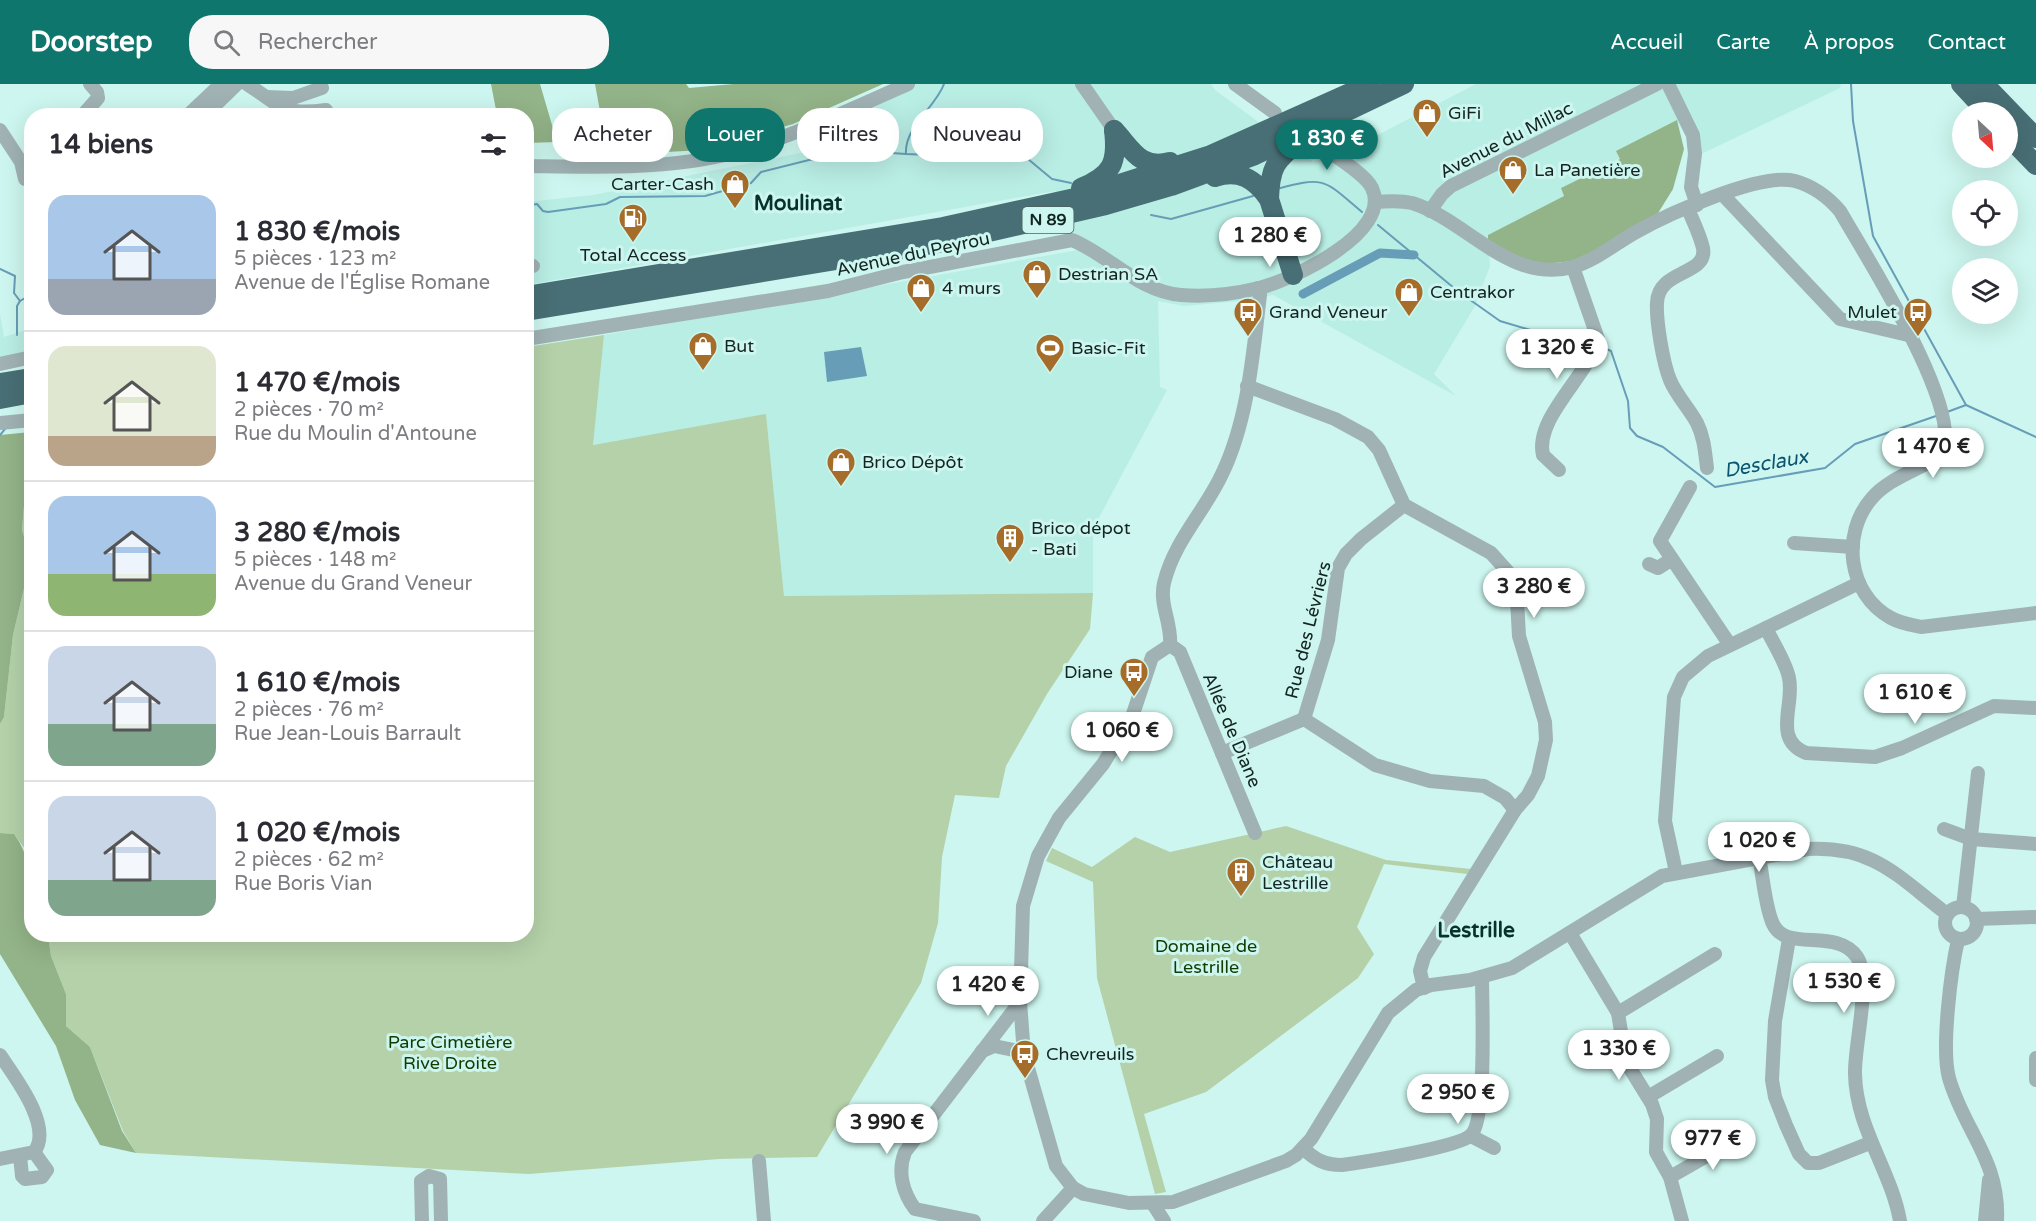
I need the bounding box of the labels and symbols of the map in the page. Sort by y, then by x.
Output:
shop icon: GiFi [1411,97,1443,139]
street label: Avenue du Millac [1436,97,1576,183]
place label: GiFi [1448,102,1481,124]
north arrow [1952,102,2018,168]
pin: 1 830 € [1272,120,1382,171]
shop icon: La Panetière [1497,154,1529,196]
place label: La Panetière [1534,159,1640,181]
shop icon: Carter-Cash [719,168,751,210]
place label: Carter-Cash [611,173,714,195]
district label: Moulinat [754,191,842,216]
fuel station icon: Total Access [617,202,649,244]
road number: N 89 [1022,207,1074,233]
pin: 1 280 € [1215,217,1325,268]
street label: Avenue du Peyrou [834,227,992,281]
place label: Total Access [580,244,686,266]
shop icon: Destrian SA [1021,258,1053,300]
place label: Destrian SA [1058,263,1158,285]
shop icon: 4 murs [905,272,937,314]
shop icon: Centrakor [1393,276,1425,318]
place label: 4 murs [942,277,1001,299]
place label: Centrakor [1430,281,1515,303]
bus stop icon: Grand Veneur [1232,296,1264,338]
bus stop icon: Mulet [1902,296,1934,338]
place label: Grand Veneur [1269,301,1387,323]
place label: Mulet [1847,301,1897,323]
pin: 1 320 € [1502,329,1612,380]
shop icon: But [687,330,719,372]
sports icon: Basic-Fit [1034,332,1066,374]
place label: But [724,335,754,357]
place label: Basic-Fit [1071,337,1146,359]
pin: 1 470 € [1878,428,1988,479]
water label: Desclaux [1722,444,1812,483]
shop icon: Brico Dépôt [825,446,857,488]
place label: Brico Dépôt [862,451,963,473]
place label: Brico dépot - Bati [1031,517,1131,560]
building icon: Brico dépot - Bati [994,522,1026,564]
street label: Rue des Lévriers [1280,559,1336,701]
pin: 3 280 € [1479,568,1589,619]
bus stop icon: Diane [1118,656,1150,698]
place label: Diane [1064,661,1113,683]
street label: Allée de Diane [1198,669,1266,791]
pin: 1 610 € [1860,674,1970,725]
pin: 1 060 € [1067,712,1177,763]
pin: 1 020 € [1704,822,1814,873]
place label: Château Lestrille [1262,851,1333,894]
building icon: Château Lestrille [1225,856,1257,898]
district label: Lestrille [1437,918,1515,943]
park label: Domaine de Lestrille [1155,935,1257,978]
pin: 1 530 € [1789,963,1899,1014]
pin: 1 420 € [933,966,1043,1017]
pin: 1 330 € [1564,1030,1674,1081]
park label: Parc Cimetière Rive Droite [388,1031,512,1074]
bus stop icon: Chevreuils [1009,1038,1041,1080]
place label: Chevreuils [1046,1043,1135,1065]
pin: 2 950 € [1403,1074,1513,1125]
pin: 3 990 € [832,1104,942,1155]
pin: 977 € [1671,1120,1755,1171]

